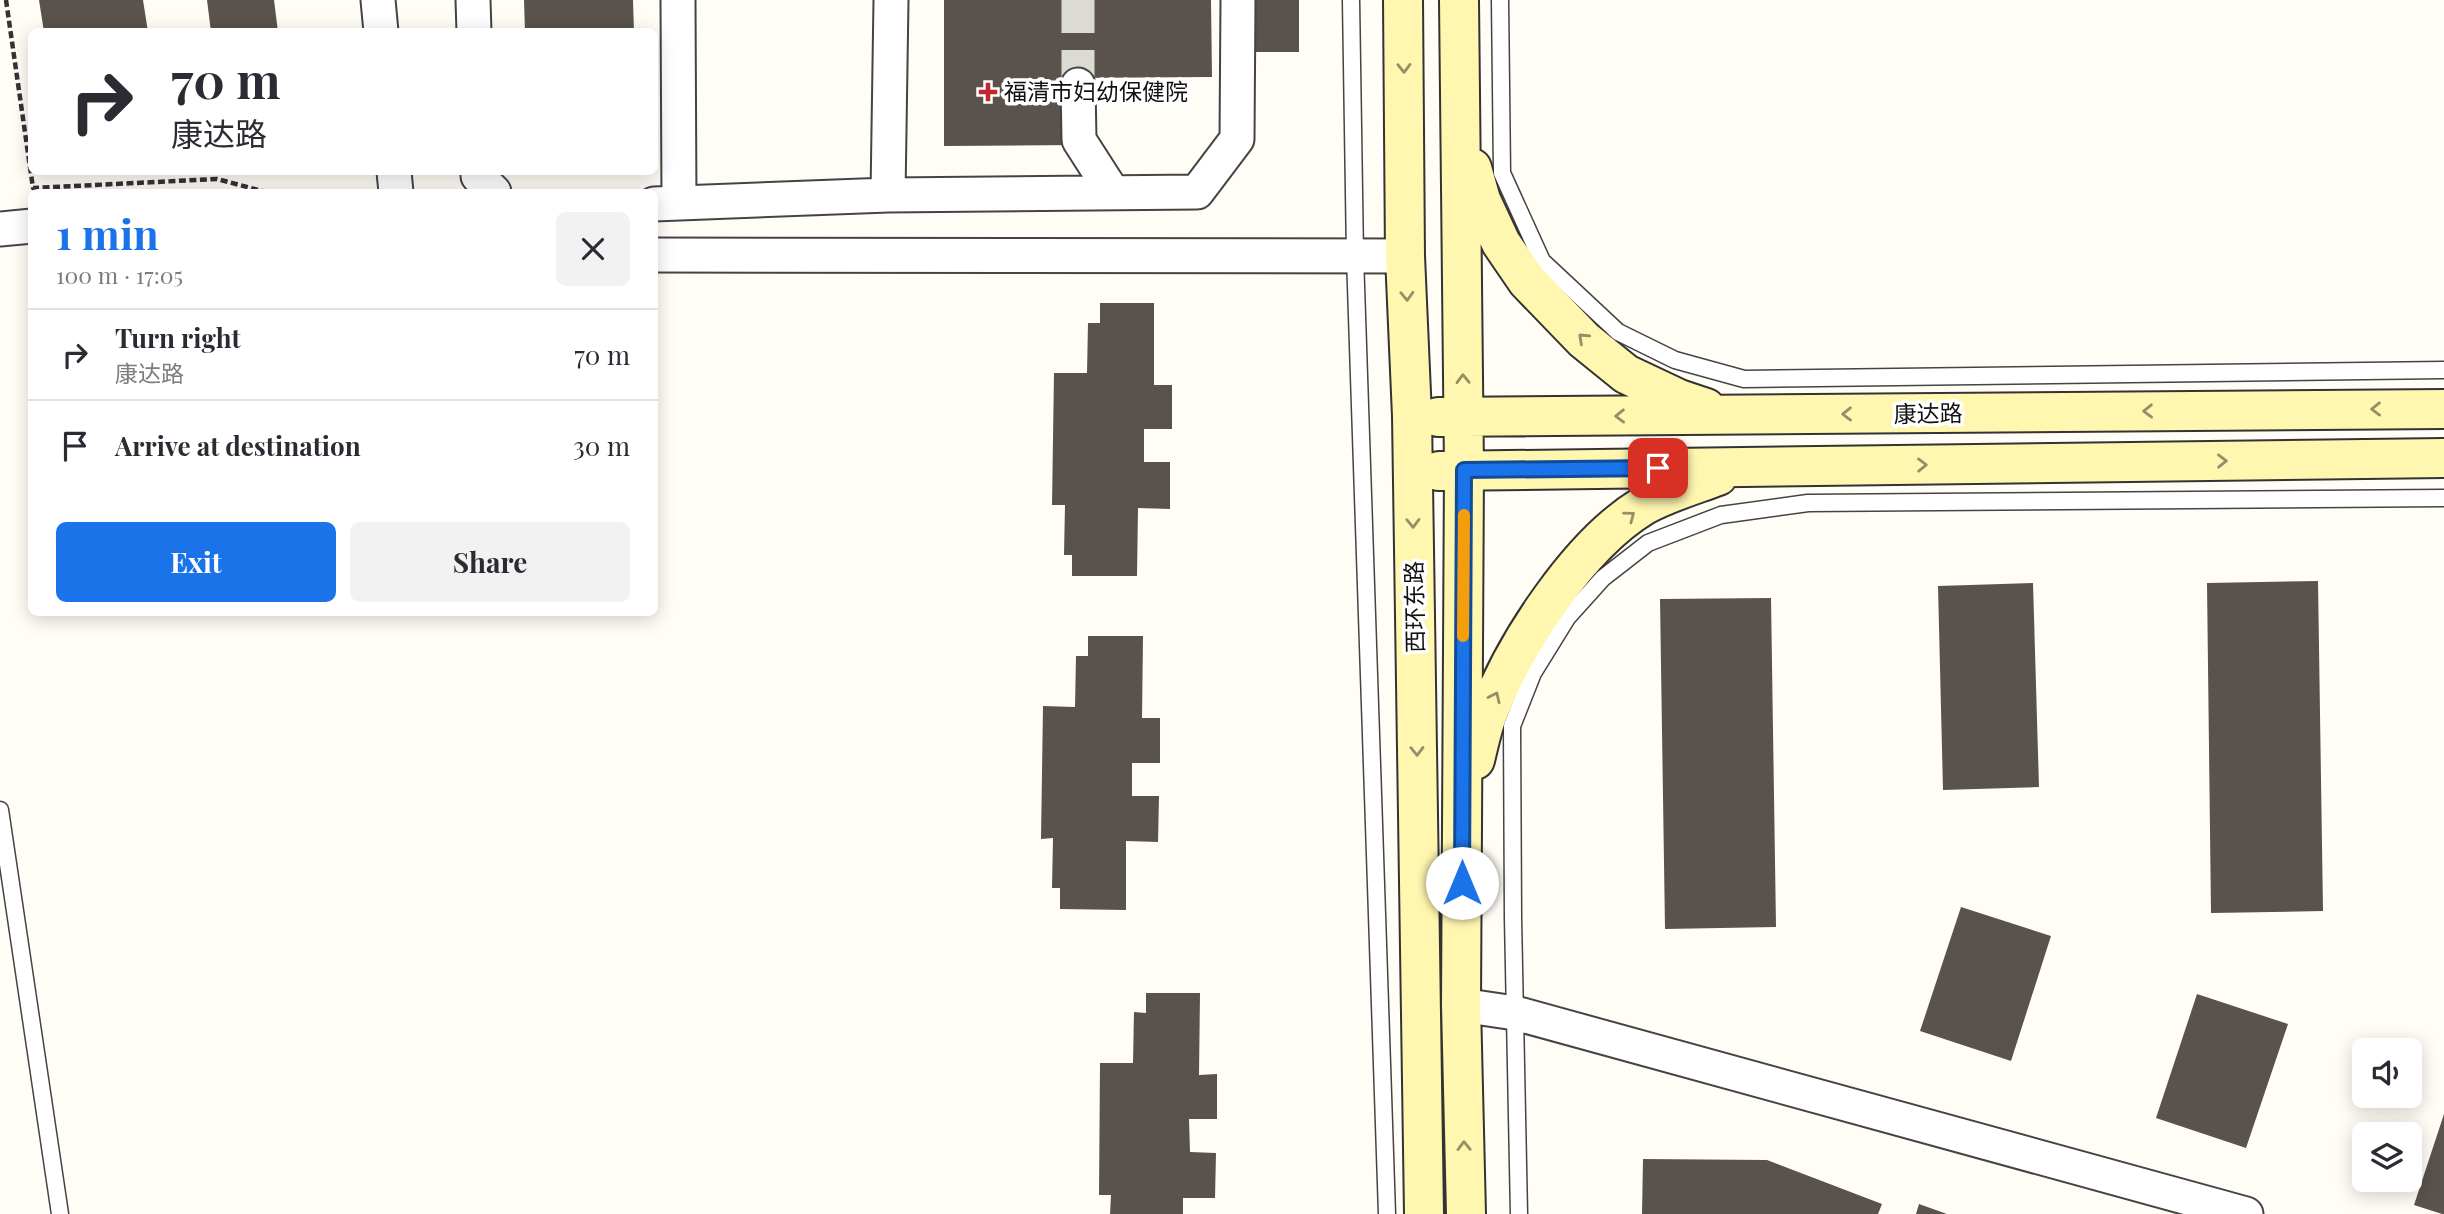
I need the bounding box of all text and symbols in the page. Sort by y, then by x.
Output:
text: 70 m [171,46,281,111]
icon: right [56,56,147,147]
one-way arrow [1396,63,1412,74]
place label: 福清市妇幼保健院 [1004,75,1188,106]
marker: 福清市妇幼保健院 [978,82,998,102]
text: 康达路 [171,111,267,154]
text: 1 min [56,205,159,261]
button: close [556,212,630,286]
text: 100 m · 17:05 [56,259,183,290]
one-way arrow [1400,290,1415,301]
text: Turn right [115,320,241,355]
one-way arrow [1578,333,1591,346]
icon: right [56,336,94,374]
text: 70 m [574,337,630,372]
text: 康达路 [115,357,184,388]
one-way arrow [1455,374,1471,384]
street label: 康达路 [1893,396,1963,429]
one-way arrow [2370,401,2381,417]
one-way arrow [2143,404,2154,419]
one-way arrow [1842,406,1852,422]
one-way arrow [1614,409,1625,424]
icon: arrive [56,427,94,465]
text: Arrive at destination [115,428,361,463]
text: 30 m [573,428,630,463]
pin [1628,438,1688,498]
icon: arrive [1639,449,1677,487]
one-way arrow [2218,453,2228,469]
one-way arrow [1917,457,1927,473]
one-way arrow [1622,512,1634,525]
one-way arrow [1405,518,1421,529]
button: Exit [56,522,336,602]
button: Share [350,522,630,602]
street label: 西环东路 [1397,561,1430,653]
one-way arrow [1487,692,1501,704]
one-way arrow [1409,746,1425,756]
position arrow [1425,846,1499,920]
map controls [2352,1038,2422,1192]
button: sound [2352,1038,2422,1108]
button: layers [2352,1122,2422,1192]
one-way arrow [1456,1140,1472,1151]

